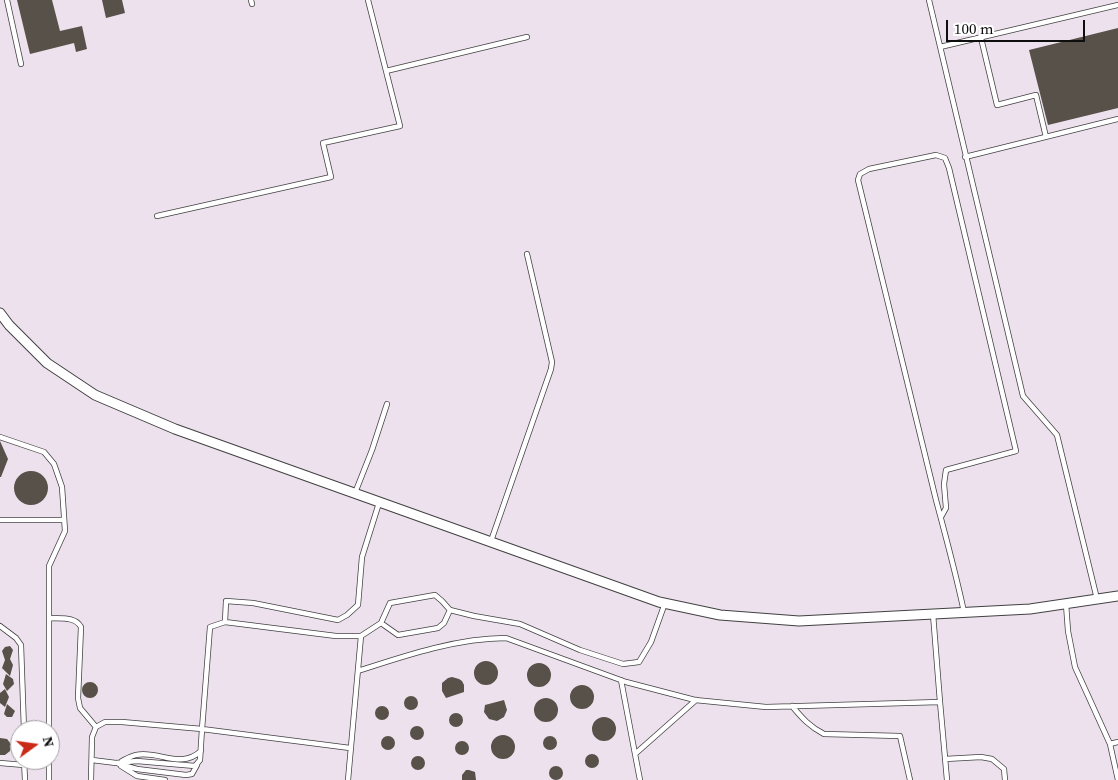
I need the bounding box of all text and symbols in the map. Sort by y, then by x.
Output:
scale bar [948,10,1087,42]
text: 100 m [954,18,994,39]
north arrow [10,720,60,770]
text: N [38,734,60,749]

